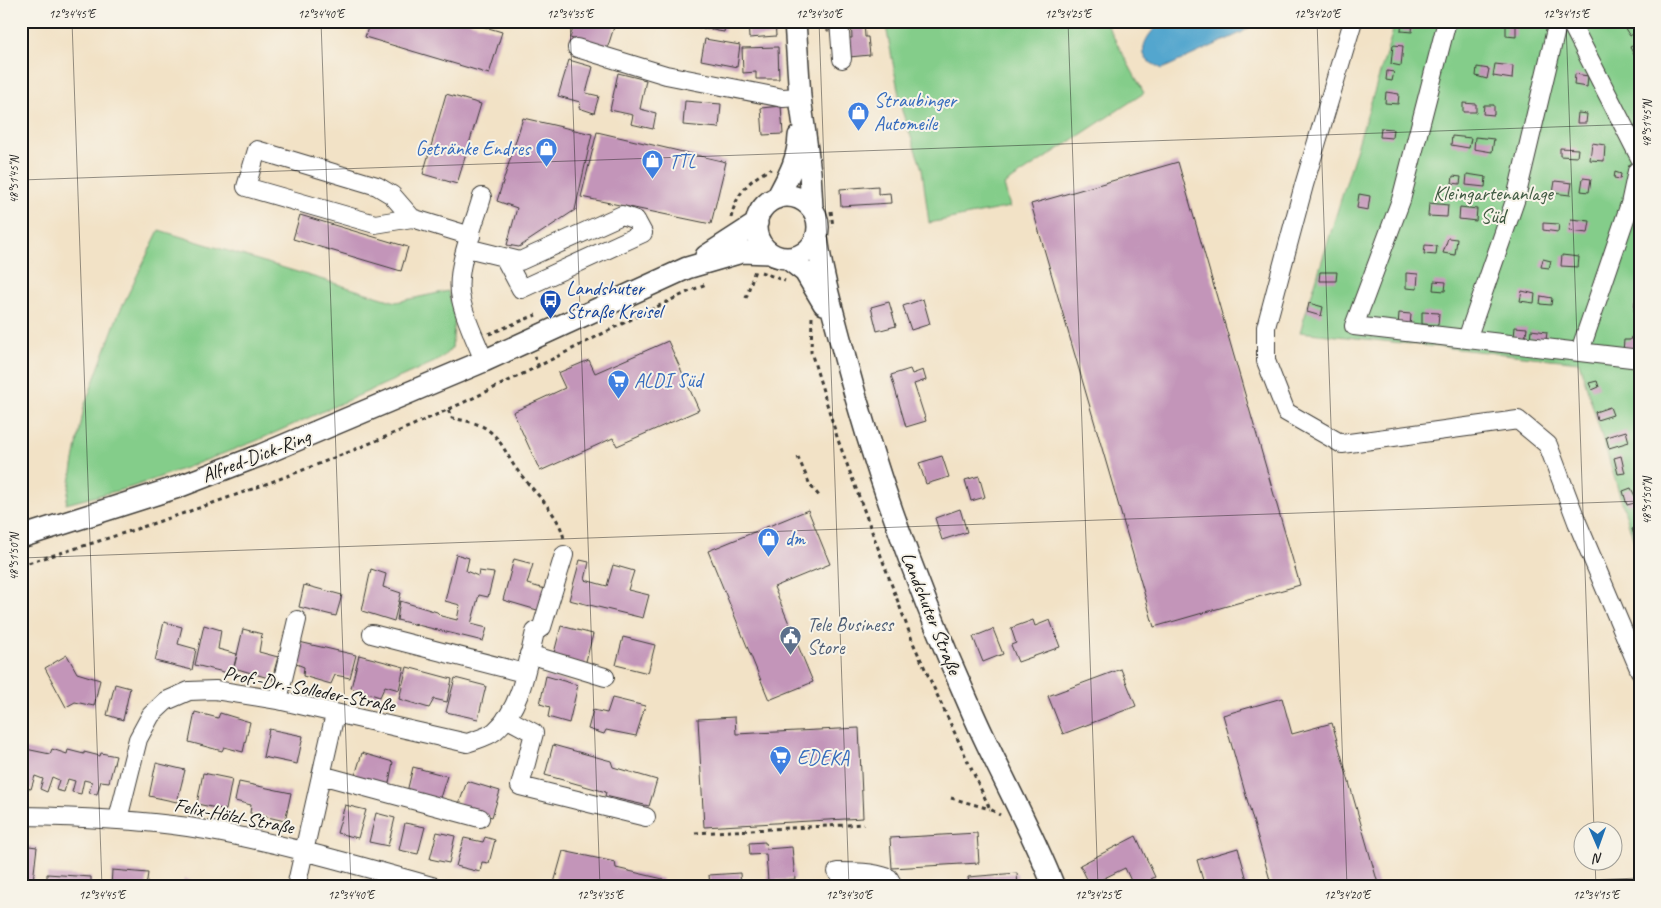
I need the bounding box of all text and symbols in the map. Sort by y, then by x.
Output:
text: 12°34'45"E [49,6,97,22]
text: 12°34'40"E [298,6,346,22]
text: 12°34'35"E [547,6,595,22]
text: 12°34'30"E [796,6,844,22]
text: 12°34'25"E [1045,6,1093,22]
text: 12°34'20"E [1294,6,1342,22]
text: 12°34'15"E [1543,6,1591,22]
place label: Straubinger Automeile [874,88,958,136]
text: 48°51'45"N [1639,99,1655,148]
shop icon: Straubinger Automeile [846,100,870,131]
place label: Getränke Endres [416,136,532,161]
shop icon: Getränke Endres [534,136,558,167]
shop icon: TTL [641,149,665,180]
place label: TTL [669,149,696,174]
text: 48°51'45"N [6,155,22,204]
park label: Kleingartenanlage Süd [1433,181,1554,229]
place label: Landshuter Straße Kreisel [566,276,666,324]
bus stop icon: Landshuter Straße Kreisel [538,288,562,319]
supermarket icon: ALDI Süd [606,368,630,399]
place label: ALDI Süd [634,368,705,393]
street label: Alfred-Dick-Ring [198,423,316,488]
text: 48°51'50"N [1639,476,1655,525]
shop icon: dm [757,526,781,557]
place label: dm [785,526,807,551]
text: 48°51'50"N [6,532,22,581]
street label: Landshuter Straße [895,548,967,679]
place label: Tele Business Store [807,612,895,660]
public building icon: Tele Business Store [779,624,803,655]
street label: Prof.-Dr.-Solleder-Straße [221,660,398,718]
supermarket icon: EDEKA [769,745,793,776]
place label: EDEKA [797,745,850,770]
street label: Felix-Hölzl-Straße [172,792,297,840]
north arrow [1574,820,1624,870]
text: N [1591,850,1603,867]
text: 12°34'45"E [79,887,127,903]
text: 12°34'40"E [328,887,376,903]
text: 12°34'35"E [577,887,625,903]
text: 12°34'30"E [826,887,874,903]
text: 12°34'25"E [1075,887,1123,903]
text: 12°34'20"E [1324,887,1372,903]
text: 12°34'15"E [1573,887,1621,903]

